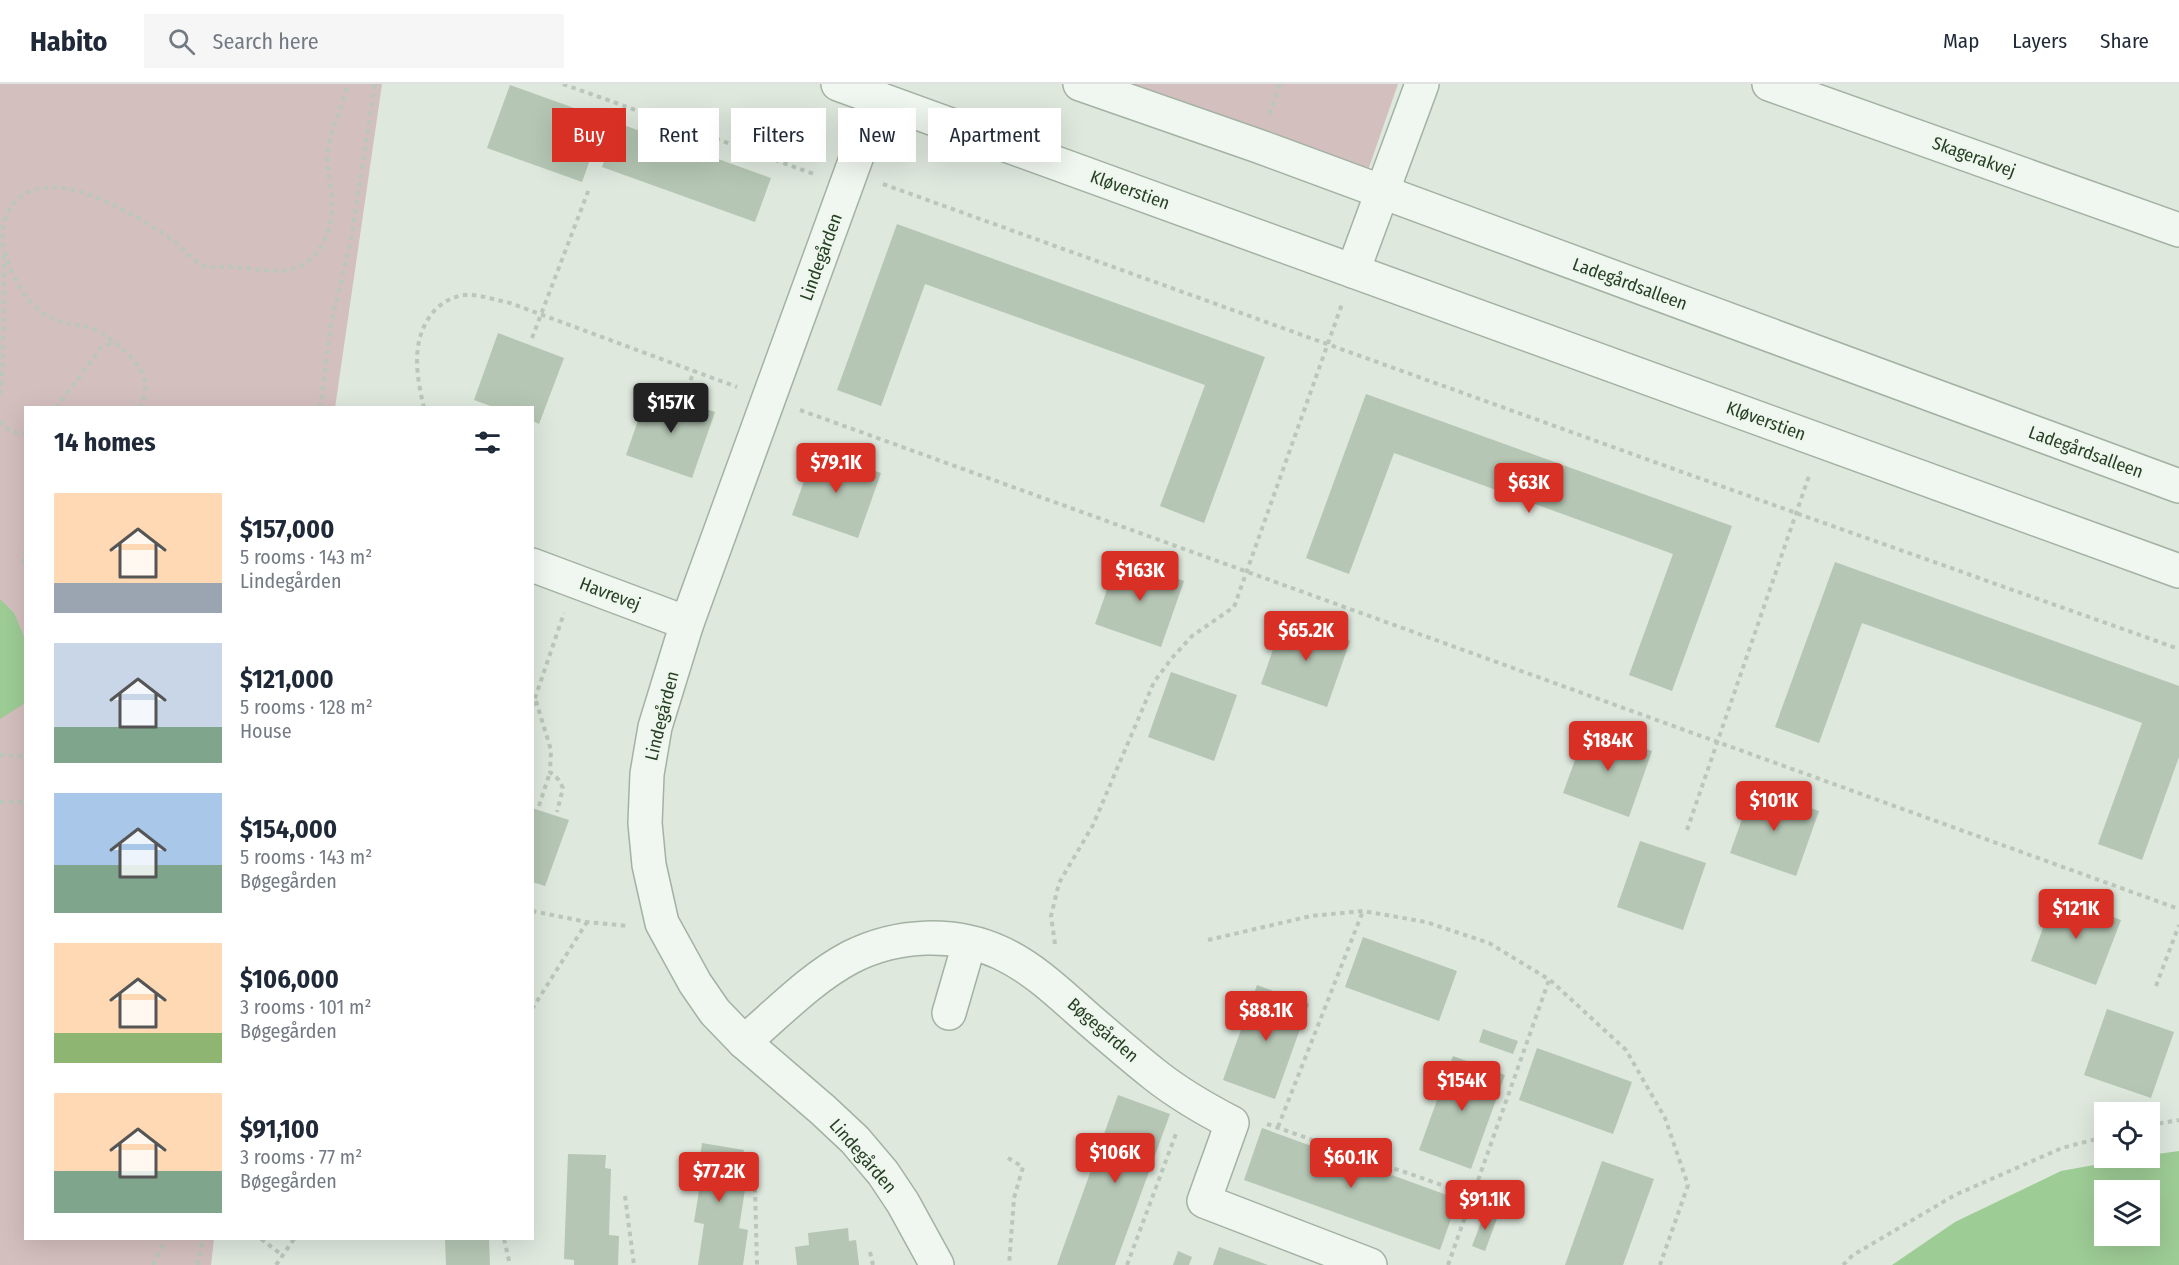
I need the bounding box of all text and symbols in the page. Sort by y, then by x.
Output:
search box [144,14,564,68]
text: Habito [30,25,108,58]
icon: search [165,25,198,58]
text: Search here [213,28,319,55]
text: Map [1943,28,1979,54]
text: Layers [2012,28,2067,54]
text: Share [2100,28,2149,54]
chip: Buy [552,108,626,162]
chip: Rent [638,108,719,162]
chip: Filters [731,108,826,162]
chip: New [838,108,916,162]
chip: Apartment [928,108,1061,162]
street label: Skagerakvej [1929,132,2019,182]
street label: Kløverstien [1087,165,1173,215]
street label: Lindegården [795,210,847,304]
street label: Ladegårdsalleen [1570,253,1690,315]
pin: $157K [629,383,713,434]
text: $157K [647,390,695,414]
street label: Kløverstien [1723,396,1809,446]
street label: Ladegårdsalleen [2026,421,2146,483]
icon: filters [471,426,504,459]
text: 14 homes [54,427,156,458]
pin: $79.1K [787,443,885,494]
text: $79.1K [810,450,862,474]
pin: $63K [1493,463,1565,514]
text: $63K [1508,470,1550,494]
text: $157,000 [240,514,334,545]
icon: home [102,517,174,589]
text: 5 rooms · 143 m² [240,545,372,569]
pin: $163K [1098,551,1182,602]
text: $163K [1115,558,1165,582]
text: Lindegården [240,569,341,593]
street label: Havrevej [576,572,644,616]
pin: $65.2K [1257,611,1355,662]
text: $65.2K [1278,618,1334,642]
text: $121,000 [240,664,334,695]
icon: home [102,667,174,739]
street label: Lindegården [640,669,684,763]
text: 5 rooms · 128 m² [240,695,373,719]
text: House [240,719,292,743]
pin: $184K [1566,721,1650,772]
text: $184K [1583,728,1633,752]
pin: $101K [1732,781,1816,832]
text: $101K [1750,788,1798,812]
text: $154,000 [240,814,337,845]
icon: home [102,817,174,889]
text: 5 rooms · 143 m² [240,845,372,869]
text: Bøgegården [240,869,337,893]
pin: $121K [2034,889,2118,940]
text: $121K [2053,896,2099,920]
text: $106,000 [240,964,339,995]
icon: home [102,967,174,1039]
pin: $88.1K [1217,991,1315,1042]
street label: Bøgegården [1063,993,1143,1067]
text: 3 rooms · 101 m² [240,995,371,1019]
text: $88.1K [1239,998,1293,1022]
text: Bøgegården [240,1019,337,1043]
pin: $154K [1420,1061,1504,1112]
text: $154K [1437,1068,1487,1092]
map controls [2094,1102,2160,1246]
button: locate [2094,1102,2160,1168]
text: $91,100 [240,1114,319,1145]
street label: Lindegården [825,1114,901,1198]
icon: home [102,1117,174,1189]
pin: $106K [1073,1133,1157,1184]
pin: $60.1K [1302,1138,1400,1189]
text: $106K [1090,1140,1140,1164]
text: 3 rooms · 77 m² [240,1145,362,1169]
text: $60.1K [1324,1145,1378,1169]
pin: $77.2K [670,1152,768,1203]
text: $77.2K [693,1159,745,1183]
text: Bøgegården [240,1169,337,1193]
pin: $91.1K [1436,1180,1534,1231]
button: layers [2094,1180,2160,1246]
text: $91.1K [1460,1187,1510,1211]

